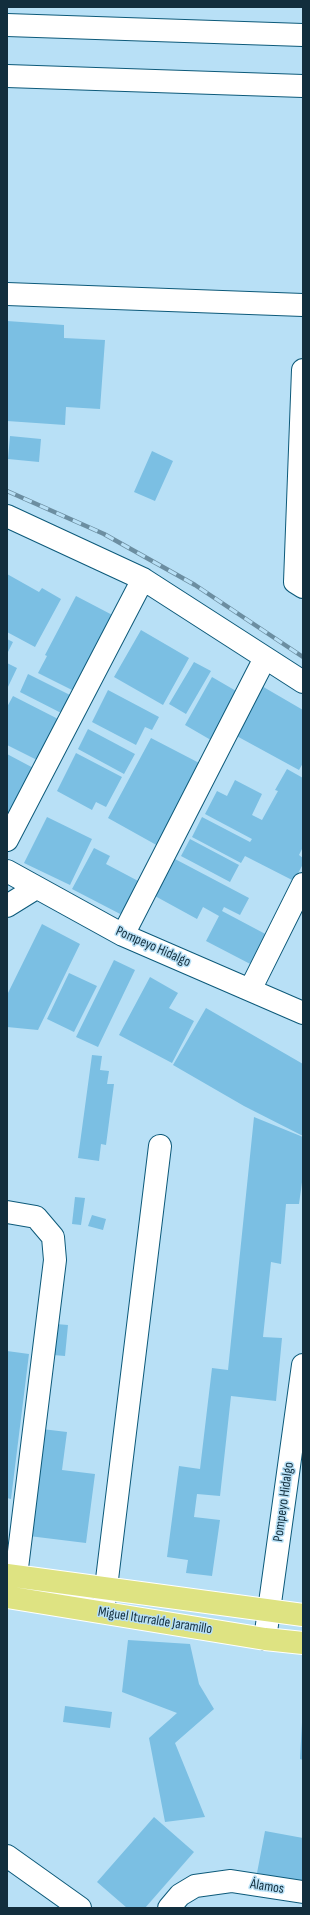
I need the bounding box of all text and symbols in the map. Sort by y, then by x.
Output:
street label: Pompeyo Hidalgo [113,923,193,971]
street label: Pompeyo Hidalgo [270,1461,298,1543]
street label: Miguel Iturralde Jaramillo [97,1604,213,1638]
street label: Álamos [249,1876,285,1898]

